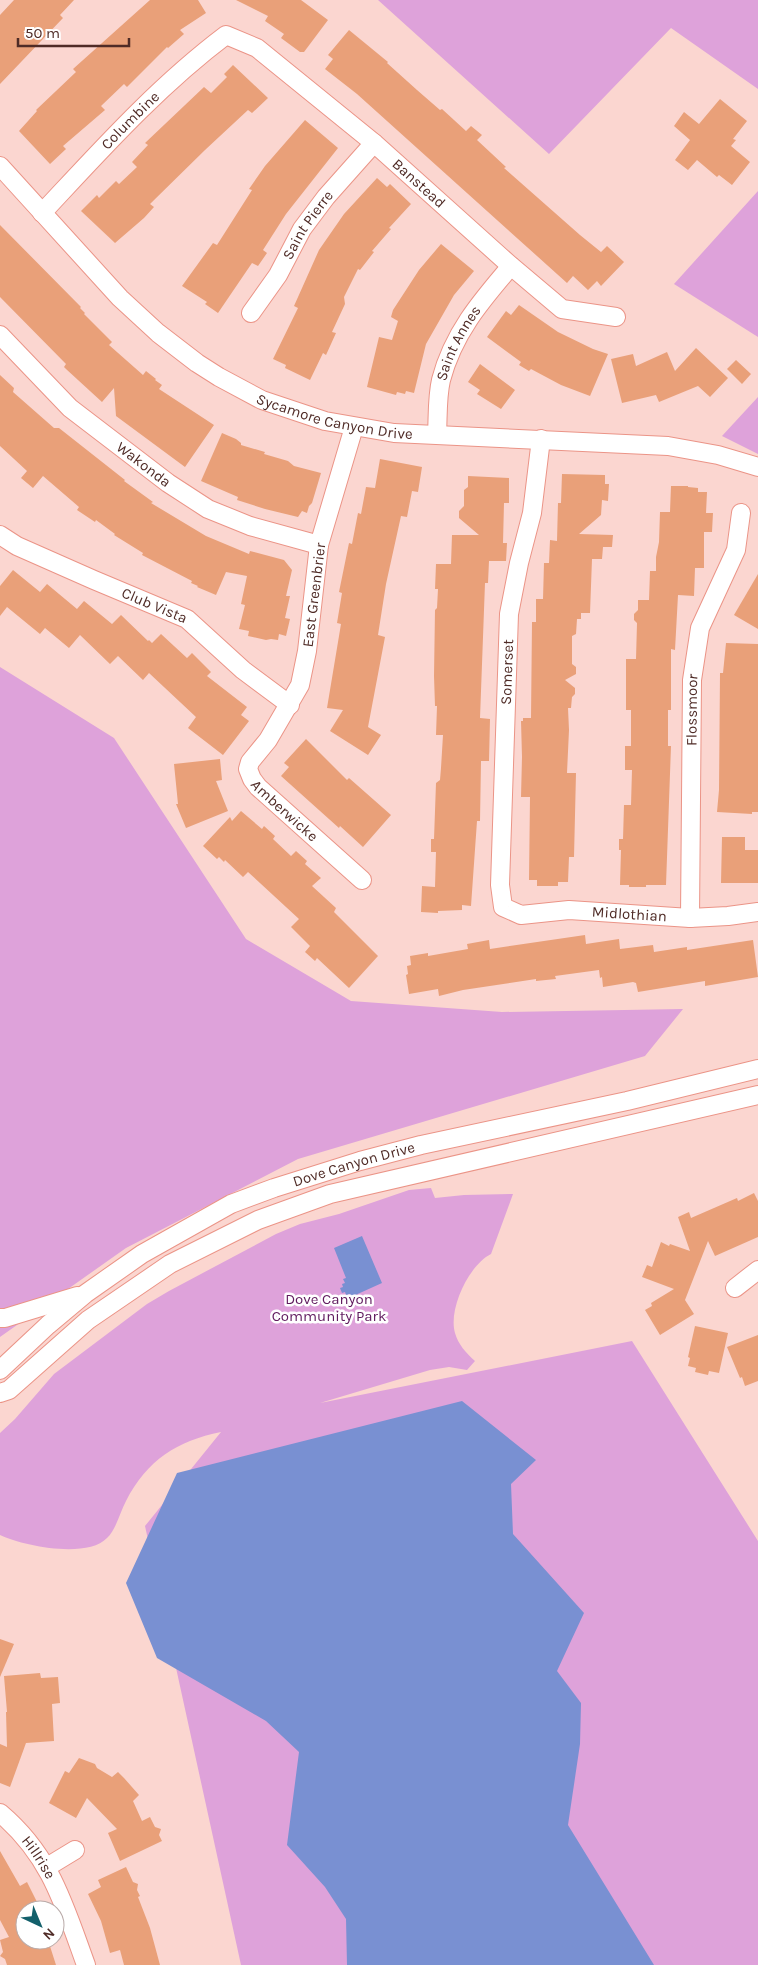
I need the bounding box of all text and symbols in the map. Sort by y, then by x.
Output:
scale bar [18,15,129,47]
text: 50 m [25,24,60,42]
street label: Columbine [97,87,163,153]
street label: Banstead [389,155,449,212]
street label: Saint Pierre [279,186,337,262]
street label: Saint Annes [432,302,485,383]
street label: Sycamore Canyon Drive [253,390,413,443]
street label: Wakonda [113,438,175,491]
street label: East Greenbrier [299,541,329,648]
street label: Club Vista [119,584,190,627]
street label: Somerset [497,639,517,705]
street label: Flossmoor [682,672,702,746]
street label: Amberwicke [247,776,322,845]
street label: Midlothian [591,903,667,925]
street label: Dove Canyon Drive [291,1138,417,1191]
park label: Dove Canyon Community Park [272,1290,386,1325]
street label: Hillrise [18,1832,59,1882]
north arrow [15,1900,65,1950]
text: N [39,1924,58,1944]

